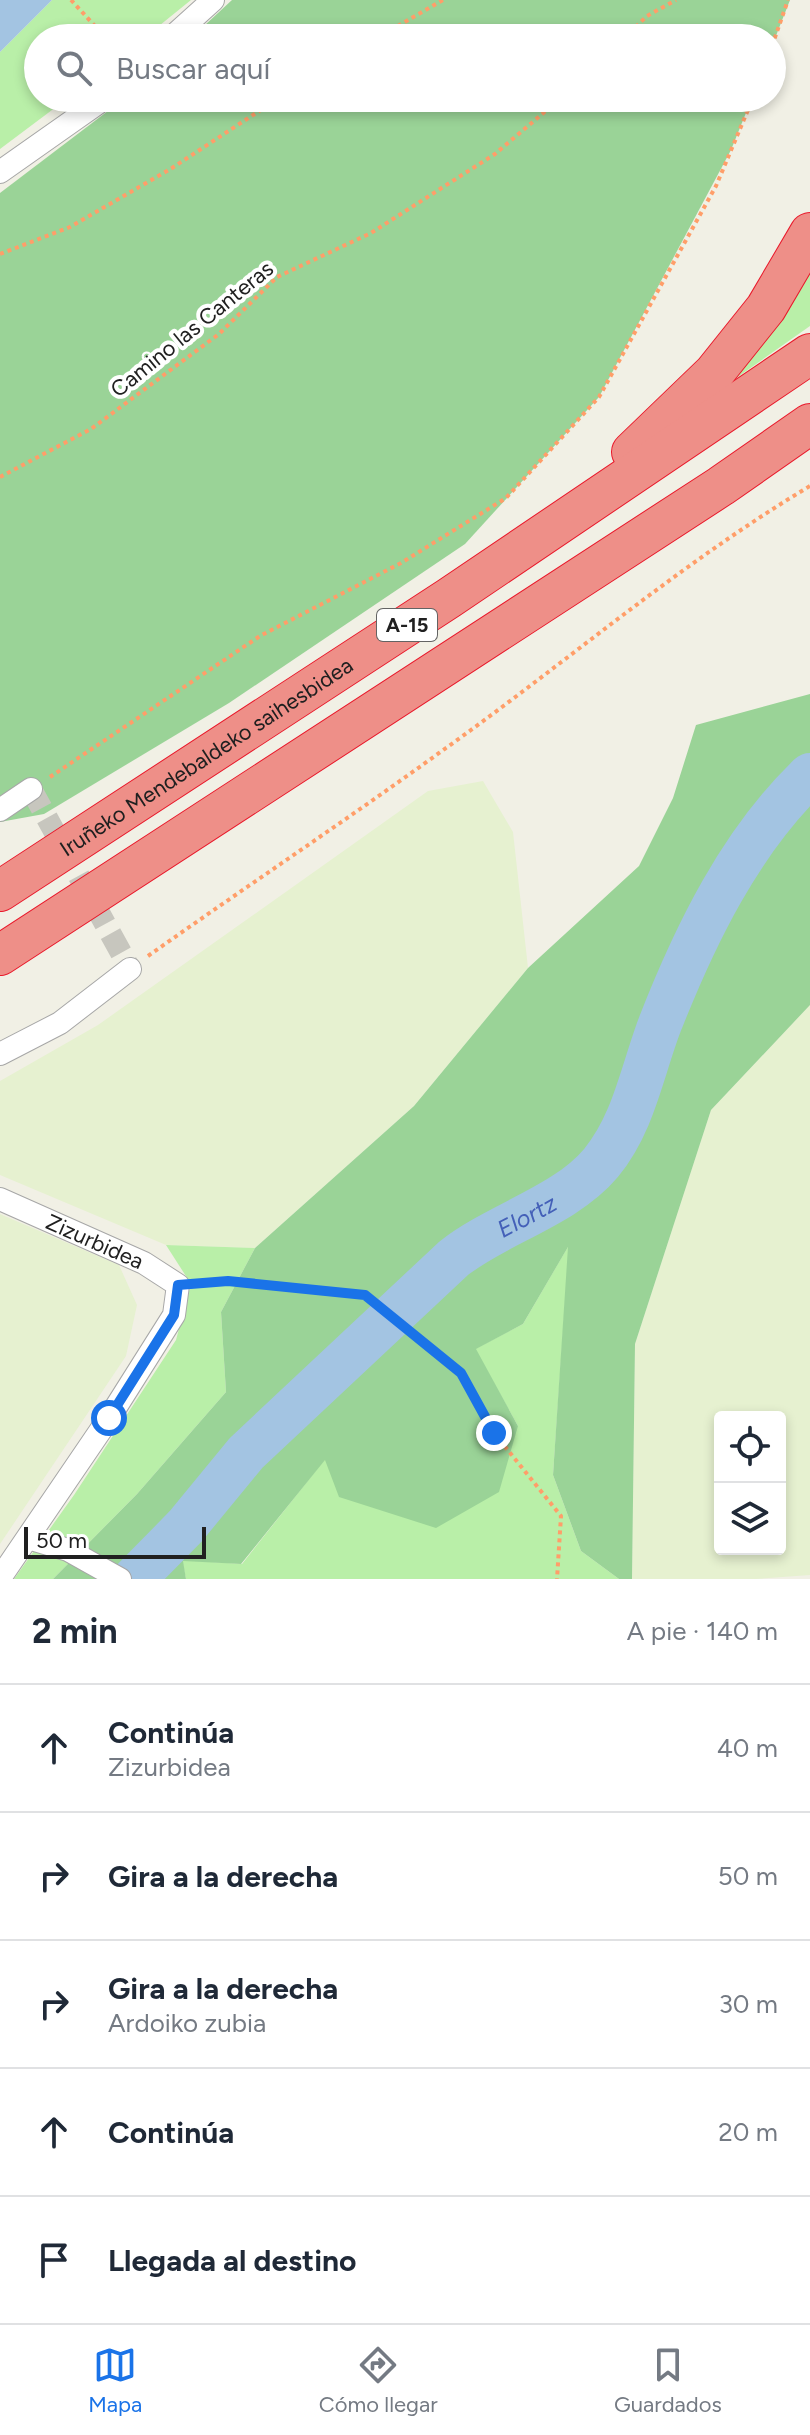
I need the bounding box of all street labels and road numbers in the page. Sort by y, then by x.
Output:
street label: Camino las Canteras [105,255,279,403]
road number: A-15 [377,609,437,641]
street label: Iruñeko Mendebaldeko saihesbidea [54,651,358,862]
street label: Zizurbidea [42,1208,148,1275]

